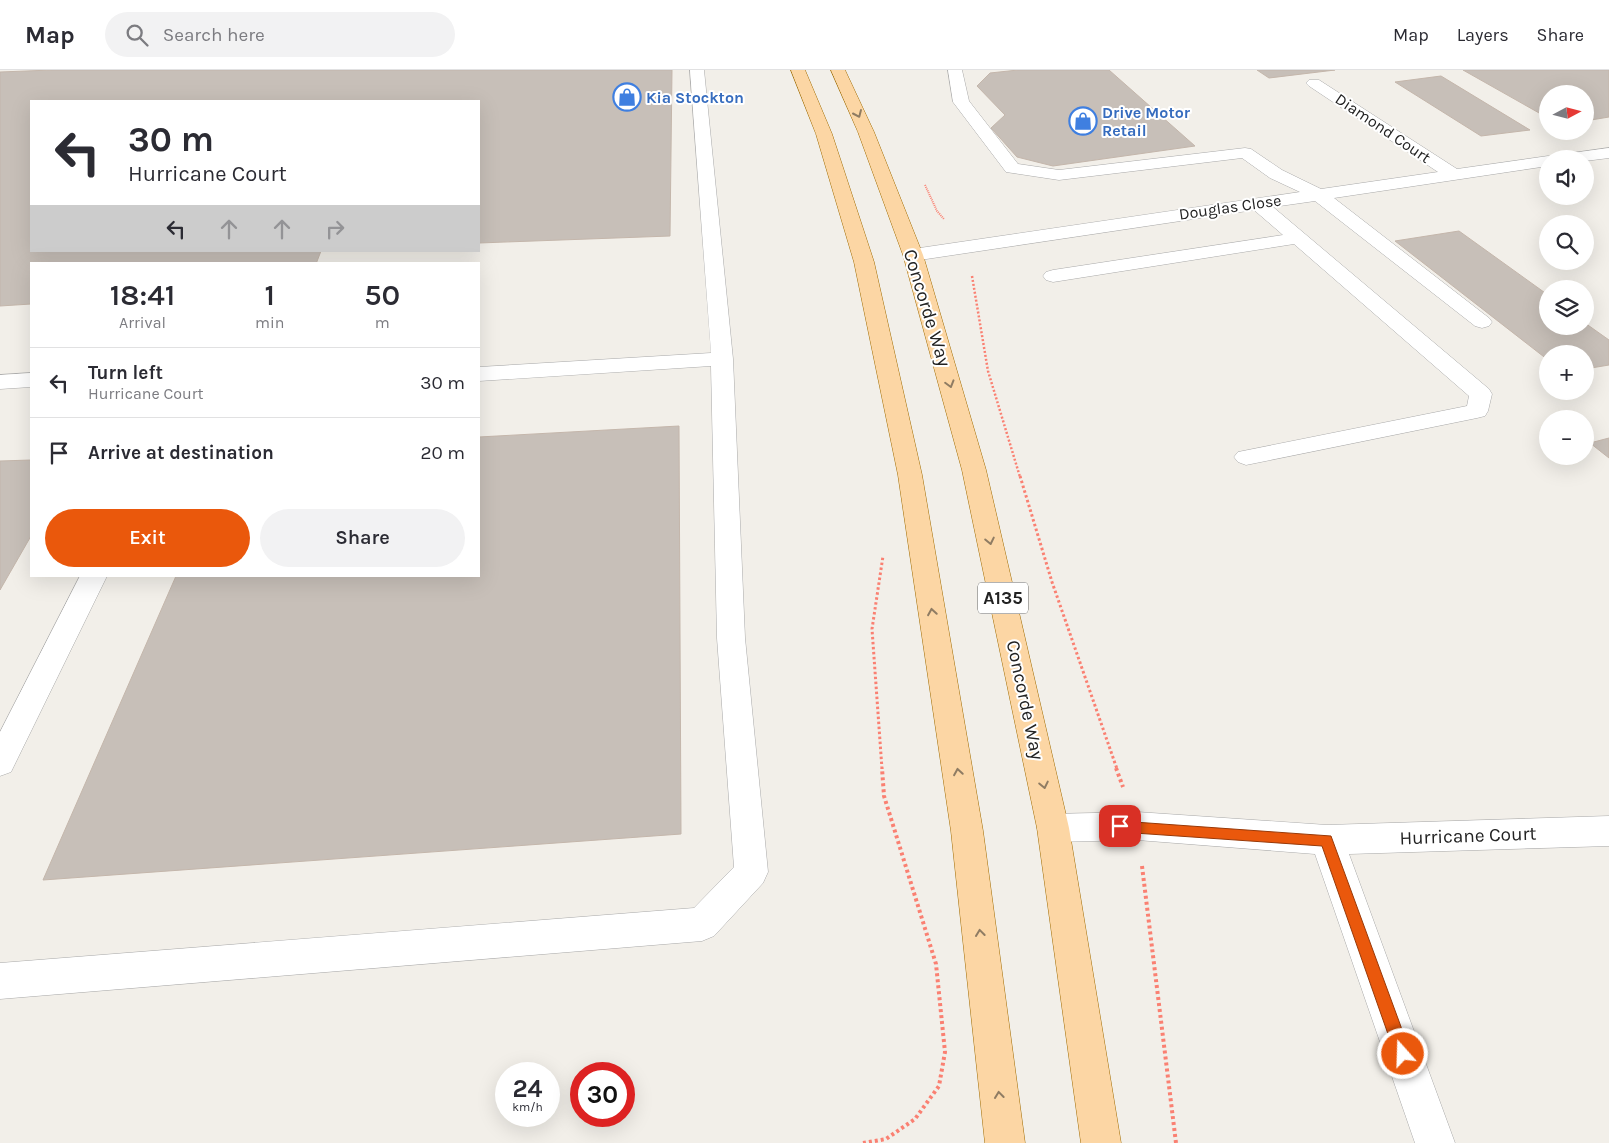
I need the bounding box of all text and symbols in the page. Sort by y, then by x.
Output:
search box [105,12,455,57]
text: Map [25,21,75,49]
icon: search [123,21,151,49]
text: Search here [163,24,265,46]
text: Map [1393,24,1429,46]
text: Layers [1457,24,1509,46]
text: Share [1537,24,1584,46]
shop icon: Kia Stockton [612,82,642,112]
north arrow [1539,85,1594,140]
map controls [1539,85,1594,465]
place label: Kia Stockton [646,88,744,107]
street label: Diamond Court [1332,89,1434,167]
place label: Drive Motor Retail [1102,103,1191,140]
shop icon: Drive Motor Retail [1068,106,1098,136]
one-way arrow [851,109,862,118]
text: 30 m [128,119,214,160]
icon: left [45,120,110,185]
button: sound [1539,150,1594,205]
text: Hurricane Court [128,161,287,187]
street label: Douglas Close [1178,190,1282,224]
icon: left [162,215,190,243]
icon: ahead [215,215,243,243]
icon: ahead [268,215,296,243]
icon: right [321,215,349,243]
button: search [1539,215,1594,270]
street label: Concorde Way [899,247,955,370]
text: 18:41 [110,277,175,313]
text: 1 [264,277,275,313]
text: 50 [364,277,400,313]
button: layers [1539,280,1594,335]
text: Arrival [119,313,166,332]
text: min [255,313,284,332]
text: m [375,313,390,332]
button: + [1539,345,1594,400]
text: Turn left [88,362,163,384]
icon: left [45,369,73,397]
text: 30 m [420,372,465,394]
one-way arrow [944,379,954,387]
text: Hurricane Court [88,384,204,403]
button: − [1539,410,1594,465]
icon: arrive [45,439,73,467]
text: Arrive at destination [88,442,274,464]
text: 20 m [420,442,465,464]
button: Exit [45,509,250,567]
button: Share [260,509,465,567]
one-way arrow [984,537,995,546]
road number: A135 [978,582,1028,614]
one-way arrow [927,607,938,615]
street label: Concorde Way [1002,638,1048,762]
one-way arrow [953,768,963,777]
one-way arrow [1038,781,1049,790]
pin [1099,805,1141,847]
icon: arrive [1106,812,1134,840]
street label: Hurricane Court [1399,823,1537,849]
one-way arrow [975,929,986,937]
position arrow [1376,1027,1428,1079]
speed limit sign: 30 [570,1062,635,1127]
text: 24 [512,1074,543,1103]
one-way arrow [994,1090,1005,1098]
text: km/h [512,1100,543,1114]

